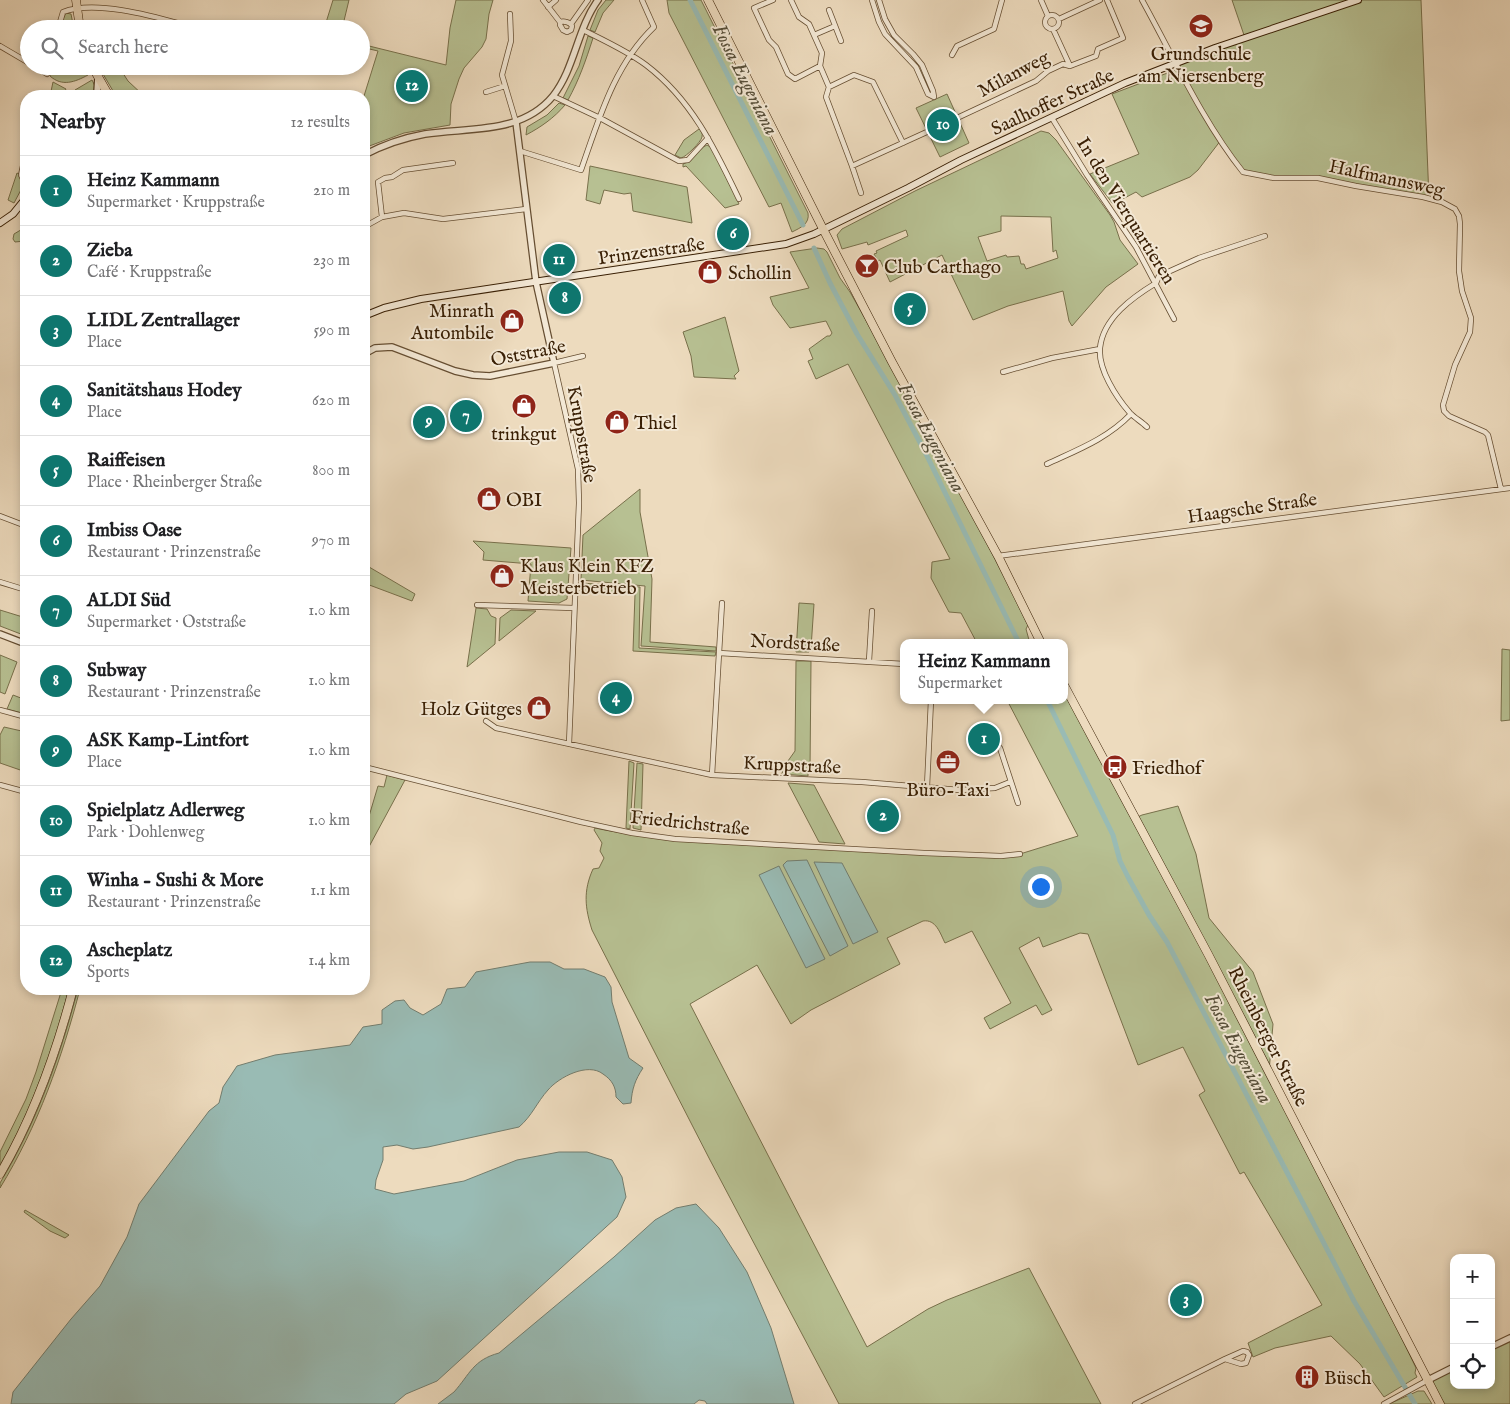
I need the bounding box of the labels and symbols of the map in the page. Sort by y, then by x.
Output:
school or university icon: Grundschule am Niersenberg [1188,13,1214,39]
water label: Fossa Eugeniana [705,20,783,140]
place label: Grundschule am Niersenberg [1138,43,1265,89]
street label: Milanweg [974,46,1054,104]
street label: Saalhoffer Straße [988,64,1118,142]
pin: 12 [396,67,428,105]
pin: 10 [927,106,959,144]
street label: In den Vierquartieren [1070,133,1180,289]
street label: Halfmannsweg [1326,155,1447,203]
pin: 6 [717,215,749,253]
street label: Prinzenstraße [596,233,707,271]
pin: 11 [543,241,575,279]
bar icon: Club Carthago [854,253,880,279]
place label: Club Carthago [884,256,1001,280]
shop icon: Schollin [697,259,723,285]
place label: Schollin [728,262,792,286]
pin: 8 [549,279,581,317]
pin: 5 [894,290,926,328]
place label: Minrath Autombile [410,300,494,346]
shop icon: Minrath Autombile [499,308,525,334]
street label: Oststraße [489,335,568,373]
water label: Fossa Eugeniana [890,378,970,498]
street label: Kruppstraße [561,384,601,485]
shop icon: trinkgut [511,393,537,419]
pin: 7 [450,397,482,435]
pin: 9 [413,403,445,441]
shop icon: Thiel [604,409,630,435]
place label: Thiel [634,412,678,436]
place label: trinkgut [491,423,557,447]
shop icon: OBI [476,486,502,512]
street label: Haagsche Straße [1186,488,1319,530]
place label: OBI [506,489,542,513]
place label: Klaus Klein KFZ Meisterbetrieb [520,555,654,601]
shop icon: Klaus Klein KFZ Meisterbetrieb [489,563,515,589]
street label: Nordstraße [749,630,841,658]
pin: 4 [600,679,632,717]
shop icon: Holz Gütges [526,695,552,721]
place label: Holz Gütges [420,698,522,722]
pin: 1 [968,720,1000,758]
office icon: Büro-Taxi [935,749,961,775]
street label: Kruppstraße [742,751,842,781]
bus stop icon: Friedhof [1102,754,1128,780]
place label: Friedhof [1132,757,1205,781]
place label: Büro-Taxi [906,779,990,803]
pin: 2 [867,797,899,835]
street label: Friedrichstraße [629,806,751,842]
your location [1028,874,1054,900]
street label: Rheinberger Straße [1222,963,1313,1111]
water label: Fossa Eugeniana [1197,989,1277,1109]
pin: 3 [1170,1281,1202,1319]
building icon: Büsch [1294,1364,1320,1390]
place label: Büsch [1324,1367,1371,1391]

